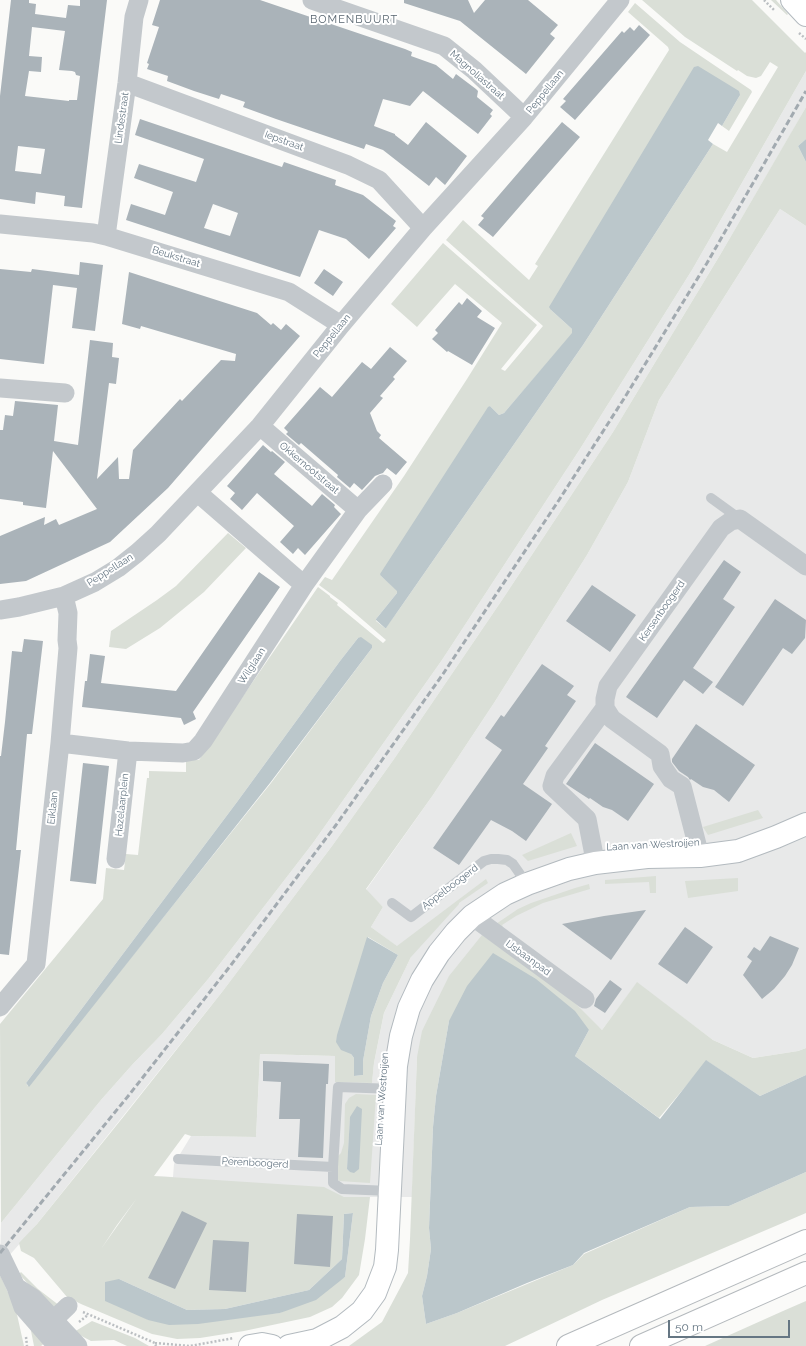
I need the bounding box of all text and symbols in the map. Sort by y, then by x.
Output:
district label: BOMENBUURT [310,13,398,27]
street label: Magnoliastraat [447,48,507,102]
street label: Peppellaan [524,68,566,116]
street label: Lindestraat [112,92,132,144]
street label: Iepstraat [263,128,305,154]
street label: Beukstraat [151,244,201,270]
street label: Peppellaan [311,312,353,360]
street label: Okkernootstraat [277,440,341,496]
street label: Peppellaan [85,551,135,589]
street label: Kersenboogerd [637,578,687,644]
street label: Wilglaan [236,646,268,686]
street label: Hazelaarplein [113,773,131,837]
street label: Eiklaan [45,791,61,825]
street label: Laan van Westroijen [606,837,700,853]
street label: Appelboogerd [419,862,481,912]
street label: IJsbaanpad [503,938,553,978]
street label: Laan van Westroijen [373,1052,391,1146]
street label: Perenboogerd [221,1155,289,1171]
scale bar [670,1312,792,1338]
text: 50 m [675,1320,703,1334]

